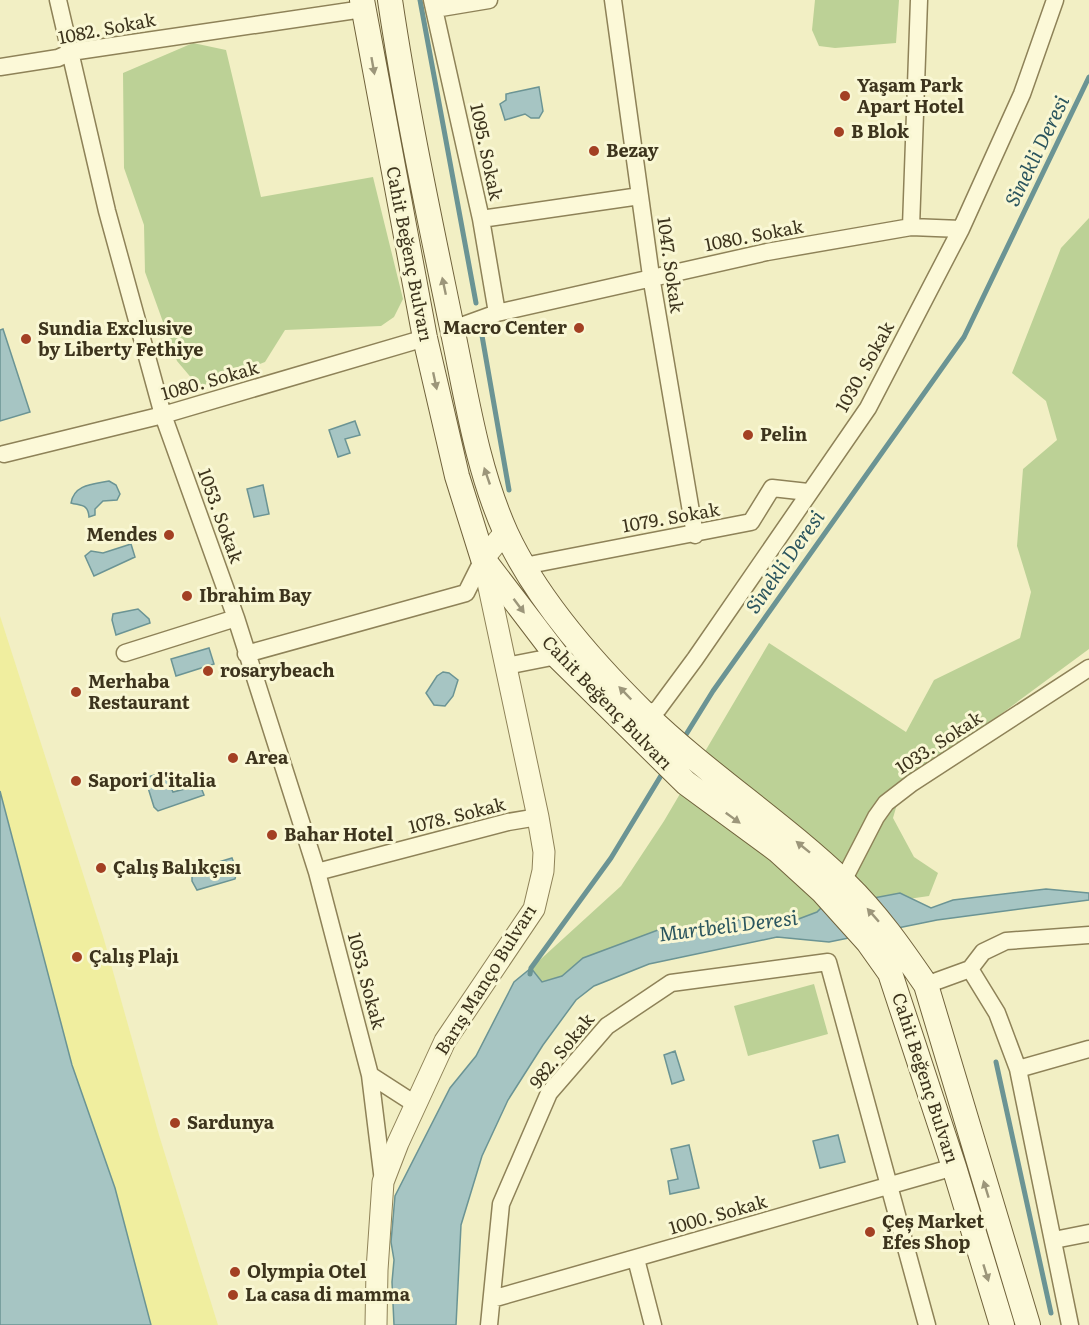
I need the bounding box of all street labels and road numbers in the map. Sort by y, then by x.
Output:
street label: 1082. Sokak [56,5,159,50]
street label: 1095. Sokak [464,101,511,204]
street label: Cahit Beğenç Bulvarı [380,164,441,344]
street label: 1080. Sokak [702,212,807,257]
street label: 1047. Sokak [651,215,692,316]
street label: 1030. Sokak [828,315,900,417]
street label: 1080. Sokak [158,352,263,406]
street label: 1053. Sokak [192,464,251,568]
street label: 1079. Sokak [620,494,723,538]
street label: Cahit Beğenç Bulvarı [537,629,680,775]
street label: 1033. Sokak [889,703,988,780]
street label: 1078. Sokak [405,789,509,840]
street label: Barış Manço Bulvarı [427,899,542,1060]
street label: 1053. Sokak [342,929,394,1033]
street label: Cahit Beğenç Bulvarı [886,989,967,1166]
street label: 982. Sokak [522,1006,600,1094]
street label: 1000. Sokak [665,1186,771,1240]

